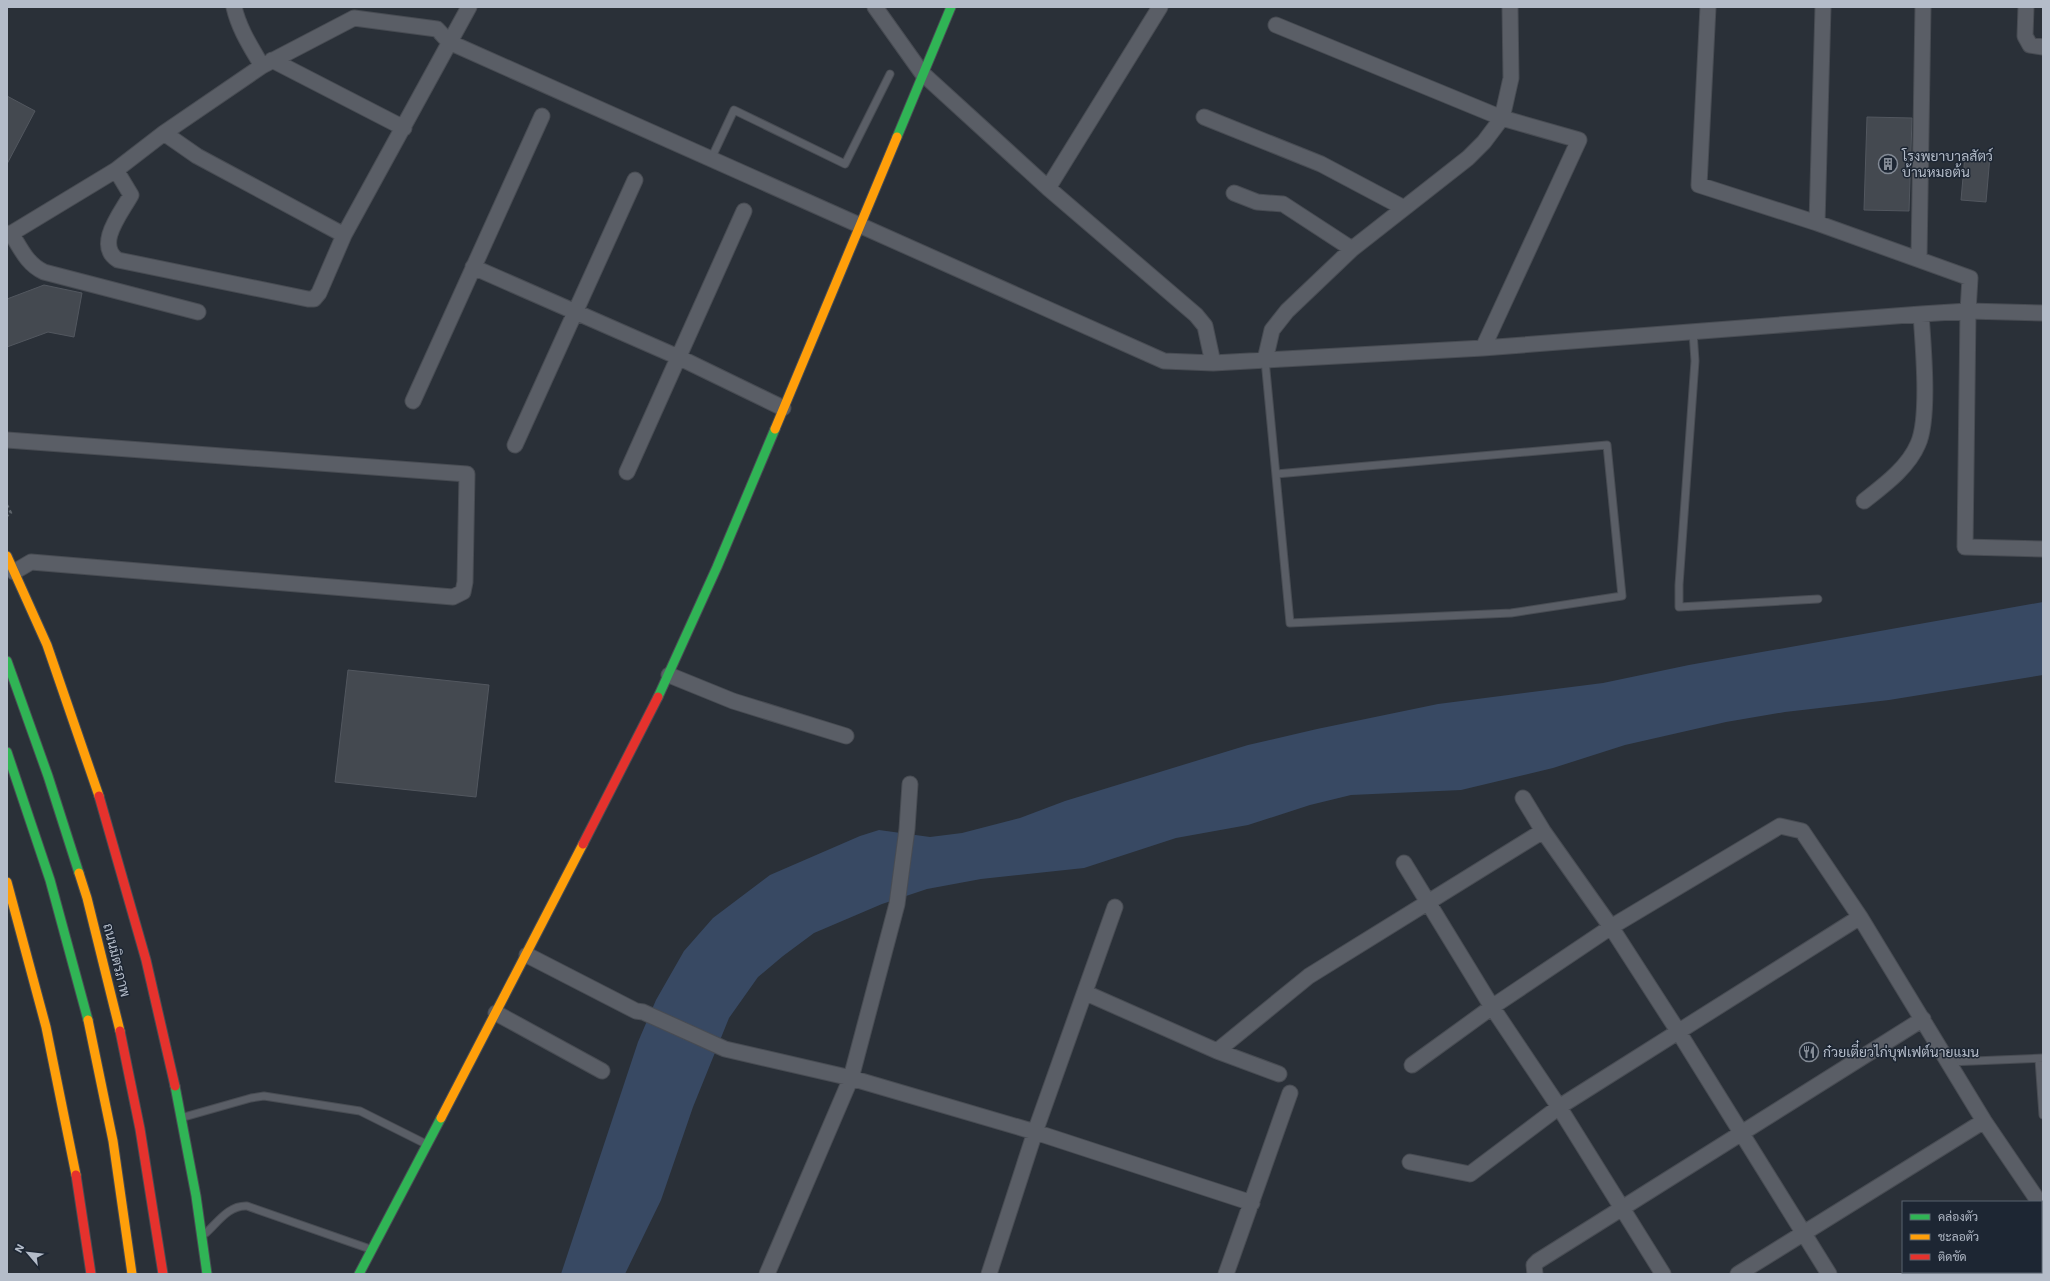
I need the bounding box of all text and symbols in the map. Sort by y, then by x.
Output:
place label: โรงพยาบาลสัตว์ บ้านหมอต้น [1901,147,1993,180]
building icon: โรงพยาบาลสัตว์ บ้านหมอต้น [1877,153,1899,175]
street label: ถนนมิตรภาพ [100,922,134,998]
place label: ก๋วยเตี๋ยวไก่บุฟเฟต์นายแมน [1823,1040,1979,1062]
restaurant icon: ก๋วยเตี๋ยวไก่บุฟเฟต์นายแมน [1798,1041,1820,1063]
legend [1902,1201,2042,1273]
text: คล่องตัว [1938,1210,1978,1224]
text: ชะลอตัว [1938,1230,1979,1244]
north arrow [8,1233,48,1273]
text: N [12,1242,27,1255]
text: ติดขัด [1938,1250,1967,1264]

